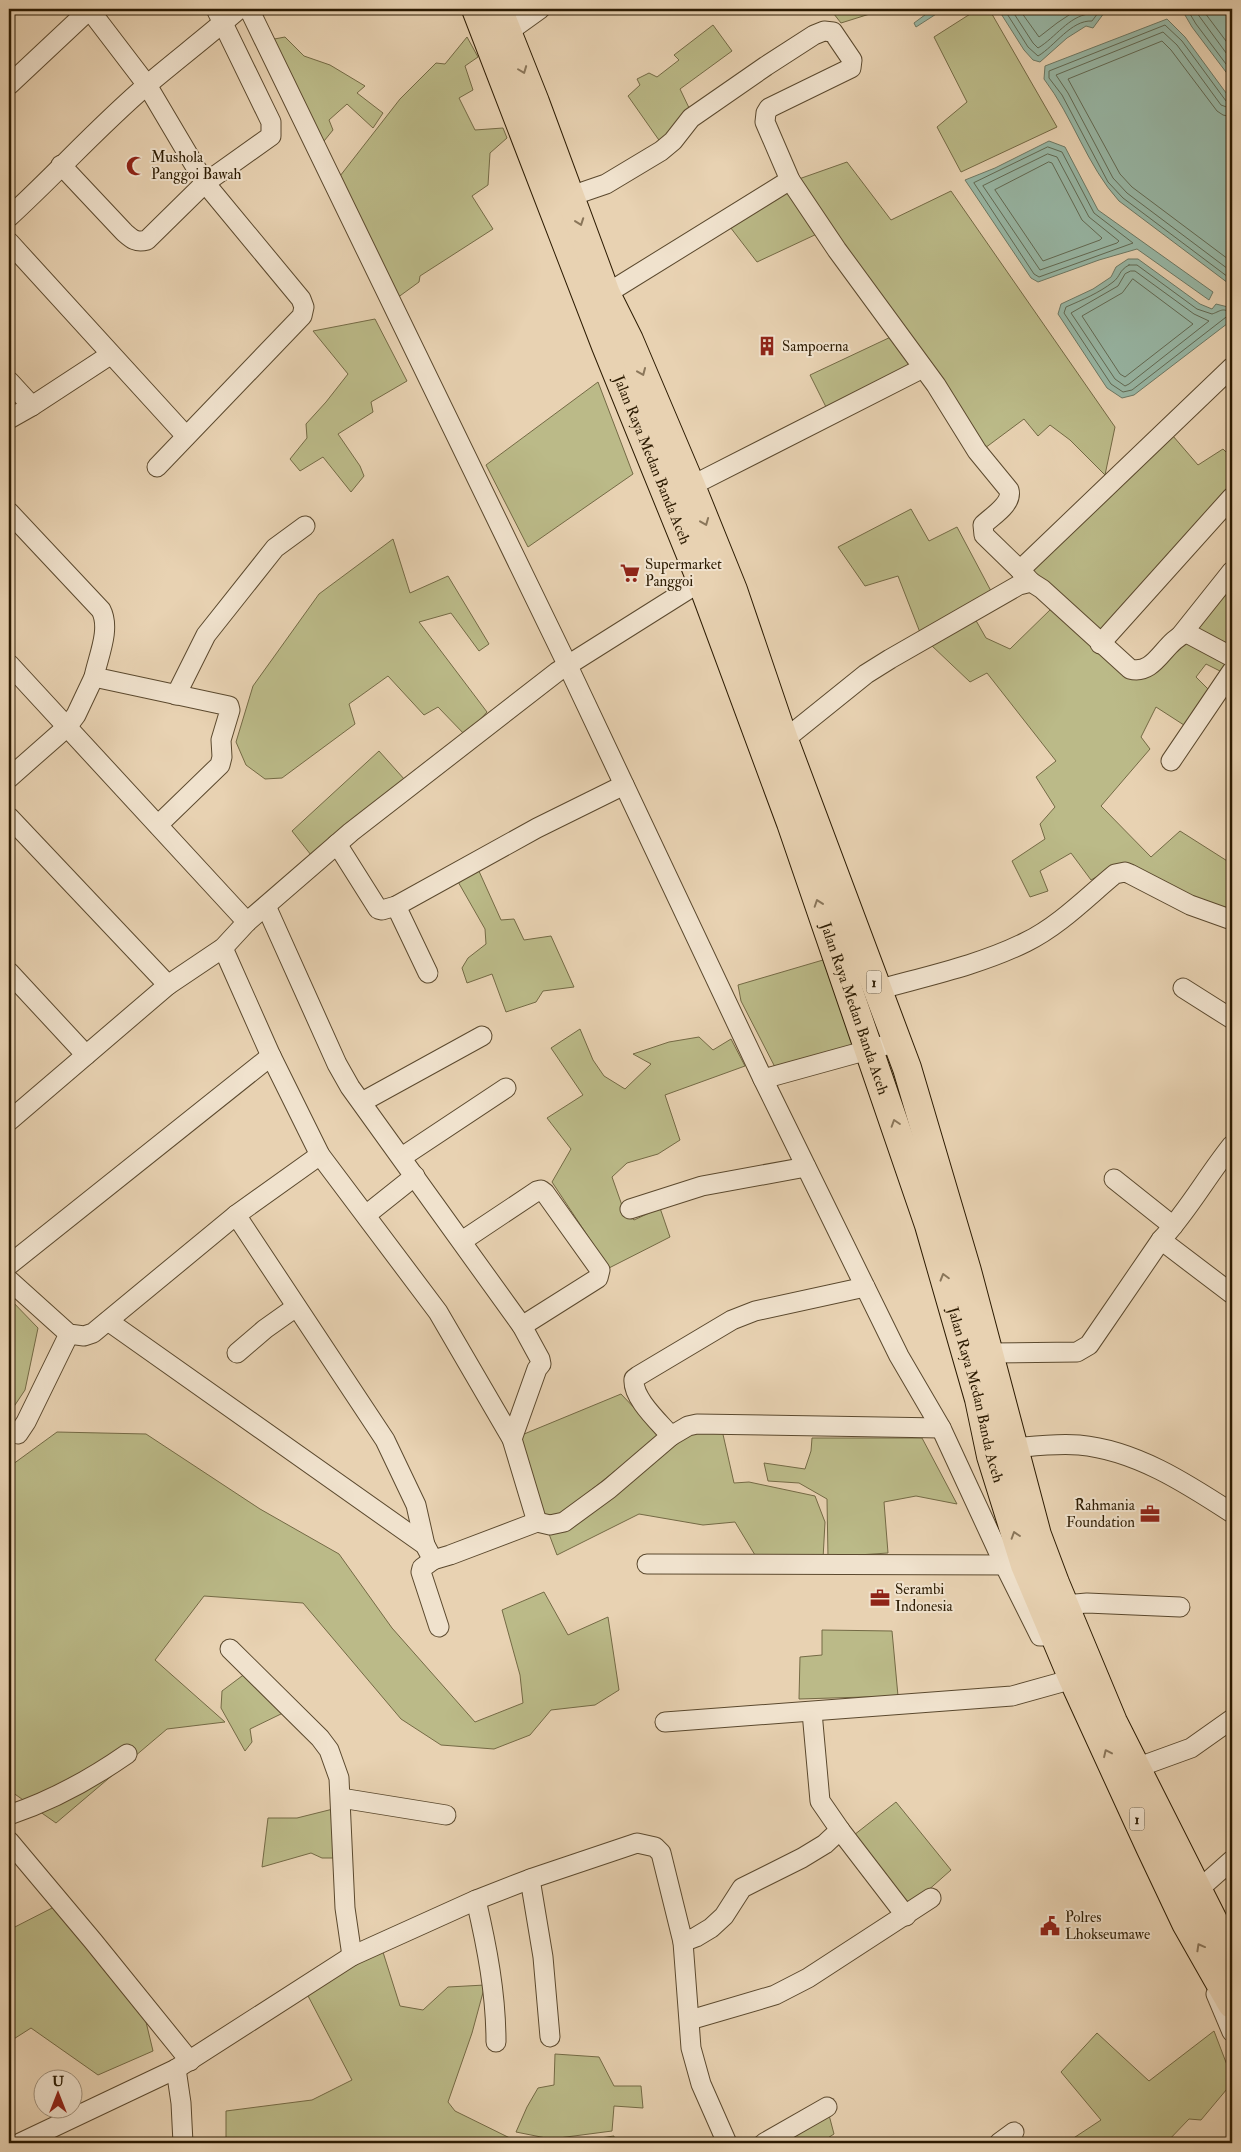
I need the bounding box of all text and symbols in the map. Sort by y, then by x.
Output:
one-way arrow [516,65,527,74]
place label: Mushola Panggoi Bawah [151,148,242,184]
mosque icon: Mushola Panggoi Bawah [125,155,147,177]
one-way arrow [574,217,584,226]
building icon: Sampoerna [756,335,778,357]
place label: Sampoerna [782,337,849,357]
one-way arrow [635,367,646,376]
street label: Jalan Raya Medan Banda Aceh [608,372,695,547]
one-way arrow [699,517,710,526]
place label: Supermarket Panggoi [645,555,722,591]
supermarket icon: Supermarket Panggoi [619,562,641,584]
one-way arrow [814,899,824,908]
street label: Jalan Raya Medan Banda Aceh [815,919,893,1097]
road number: 1 [866,970,882,994]
one-way arrow [890,1119,900,1127]
one-way arrow [939,1274,949,1282]
street label: Jalan Raya Medan Banda Aceh [942,1304,1008,1485]
place label: Rahmania Foundation [1066,1496,1136,1532]
office icon: Rahmania Foundation [1139,1503,1161,1525]
one-way arrow [1011,1531,1021,1540]
place label: Serambi Indonesia [895,1580,953,1616]
office icon: Serambi Indonesia [869,1587,891,1609]
one-way arrow [1102,1749,1113,1758]
road number: 1 [1130,1808,1144,1830]
place label: Polres Lhokseumawe [1065,1908,1150,1944]
public building icon: Polres Lhokseumawe [1039,1915,1061,1937]
one-way arrow [1196,1943,1206,1952]
north arrow [32,2070,82,2120]
text: U [52,2073,64,2090]

